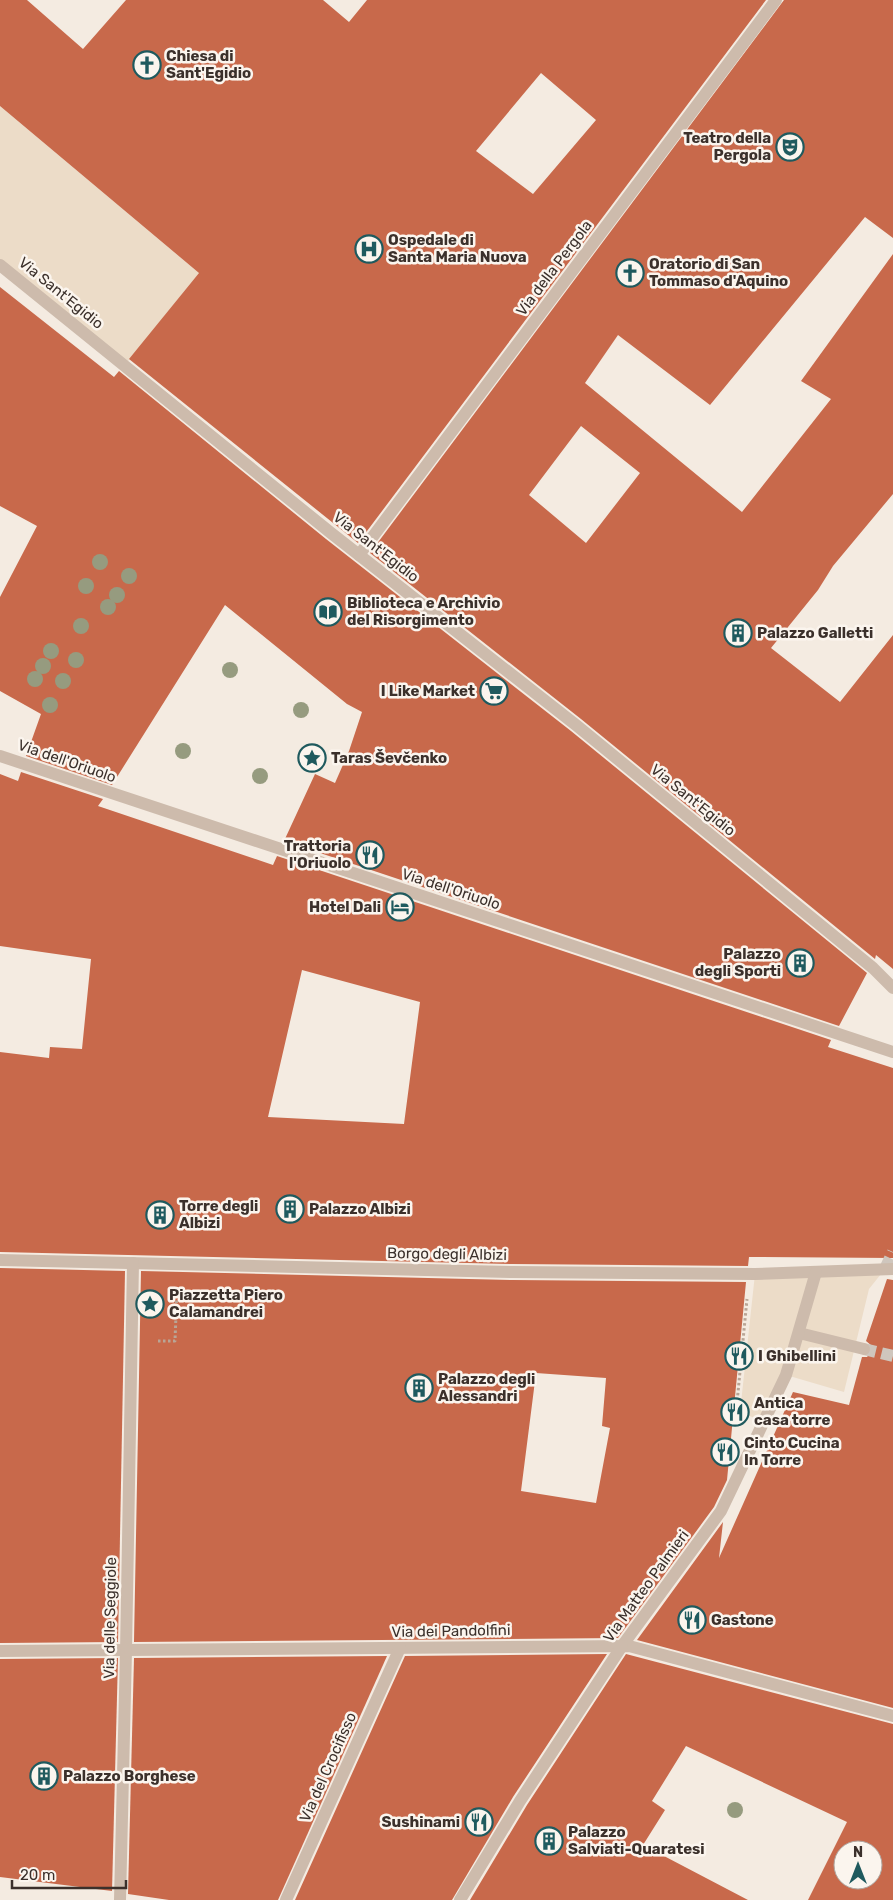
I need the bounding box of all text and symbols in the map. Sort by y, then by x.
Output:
place label: Chiesa di Sant'Egidio [166,47,251,82]
church icon: Chiesa di Sant'Egidio [132,50,162,80]
place label: Teatro della Pergola [683,129,771,164]
theatre icon: Teatro della Pergola [775,132,805,162]
street label: Via della Pergola [512,217,596,319]
place label: Ospedale di Santa Maria Nuova [388,231,527,266]
hospital icon: Ospedale di Santa Maria Nuova [354,234,384,264]
street label: Via Sant'Egidio [15,253,107,333]
place label: Oratorio di San Tommaso d'Aquino [649,255,788,290]
church icon: Oratorio di San Tommaso d'Aquino [615,258,645,288]
street label: Via Sant'Egidio [330,508,422,586]
place label: Biblioteca e Archivio del Risorgimento [347,594,500,629]
library icon: Biblioteca e Archivio del Risorgimento [313,597,343,627]
building icon: Palazzo Galletti [723,618,753,648]
place label: Palazzo Galletti [757,624,873,642]
supermarket icon: I Like Market [479,676,509,706]
place label: I Like Market [381,682,475,700]
street label: Via dell'Oriuolo [16,736,118,786]
place icon: Taras Ševčenko [297,743,327,773]
place label: Taras Ševčenko [331,749,447,767]
street label: Via Sant'Egidio [647,760,739,840]
place label: Trattoria l'Oriuolo [284,837,351,872]
restaurant icon: Trattoria l'Oriuolo [355,840,385,870]
street label: Via dell'Oriuolo [399,865,503,913]
hotel icon: Hotel Dali [385,892,415,922]
place label: Hotel Dali [309,898,381,916]
place label: Palazzo degli Sporti [695,945,781,980]
building icon: Palazzo degli Sporti [785,948,815,978]
building icon: Palazzo Albizi [275,1194,305,1224]
place label: Torre degli Albizi [179,1197,258,1232]
building icon: Torre degli Albizi [145,1200,175,1230]
place label: Palazzo Albizi [309,1200,411,1218]
street label: Borgo degli Albizi [387,1244,507,1264]
place label: Piazzetta Piero Calamandrei [169,1286,283,1321]
place icon: Piazzetta Piero Calamandrei [135,1289,165,1319]
restaurant icon: I Ghibellini [724,1341,754,1371]
place label: I Ghibellini [758,1347,836,1365]
place label: Palazzo degli Alessandri [438,1370,535,1405]
building icon: Palazzo degli Alessandri [404,1373,434,1403]
place label: Antica casa torre [754,1394,830,1429]
restaurant icon: Antica casa torre [720,1397,750,1427]
place label: Cinto Cucina In Torre [744,1434,840,1469]
restaurant icon: Cinto Cucina In Torre [710,1437,740,1467]
street label: Via Matteo Palmieri [599,1527,693,1645]
street label: Via delle Seggiole [100,1557,120,1679]
restaurant icon: Gastone [677,1605,707,1635]
place label: Gastone [711,1611,774,1629]
street label: Via dei Pandolfini [391,1621,511,1641]
street label: Via del Crocifisso [296,1709,360,1825]
building icon: Palazzo Borghese [29,1761,59,1791]
place label: Palazzo Borghese [63,1767,196,1785]
restaurant icon: Sushinami [464,1807,494,1837]
place label: Sushinami [382,1813,460,1831]
place label: Palazzo Salviati-Quaratesi [568,1823,705,1858]
building icon: Palazzo Salviati-Quaratesi [534,1826,564,1856]
north arrow [833,1840,883,1890]
text: N [853,1844,863,1861]
scale bar [12,1858,126,1890]
text: 20 m [20,1866,55,1884]

